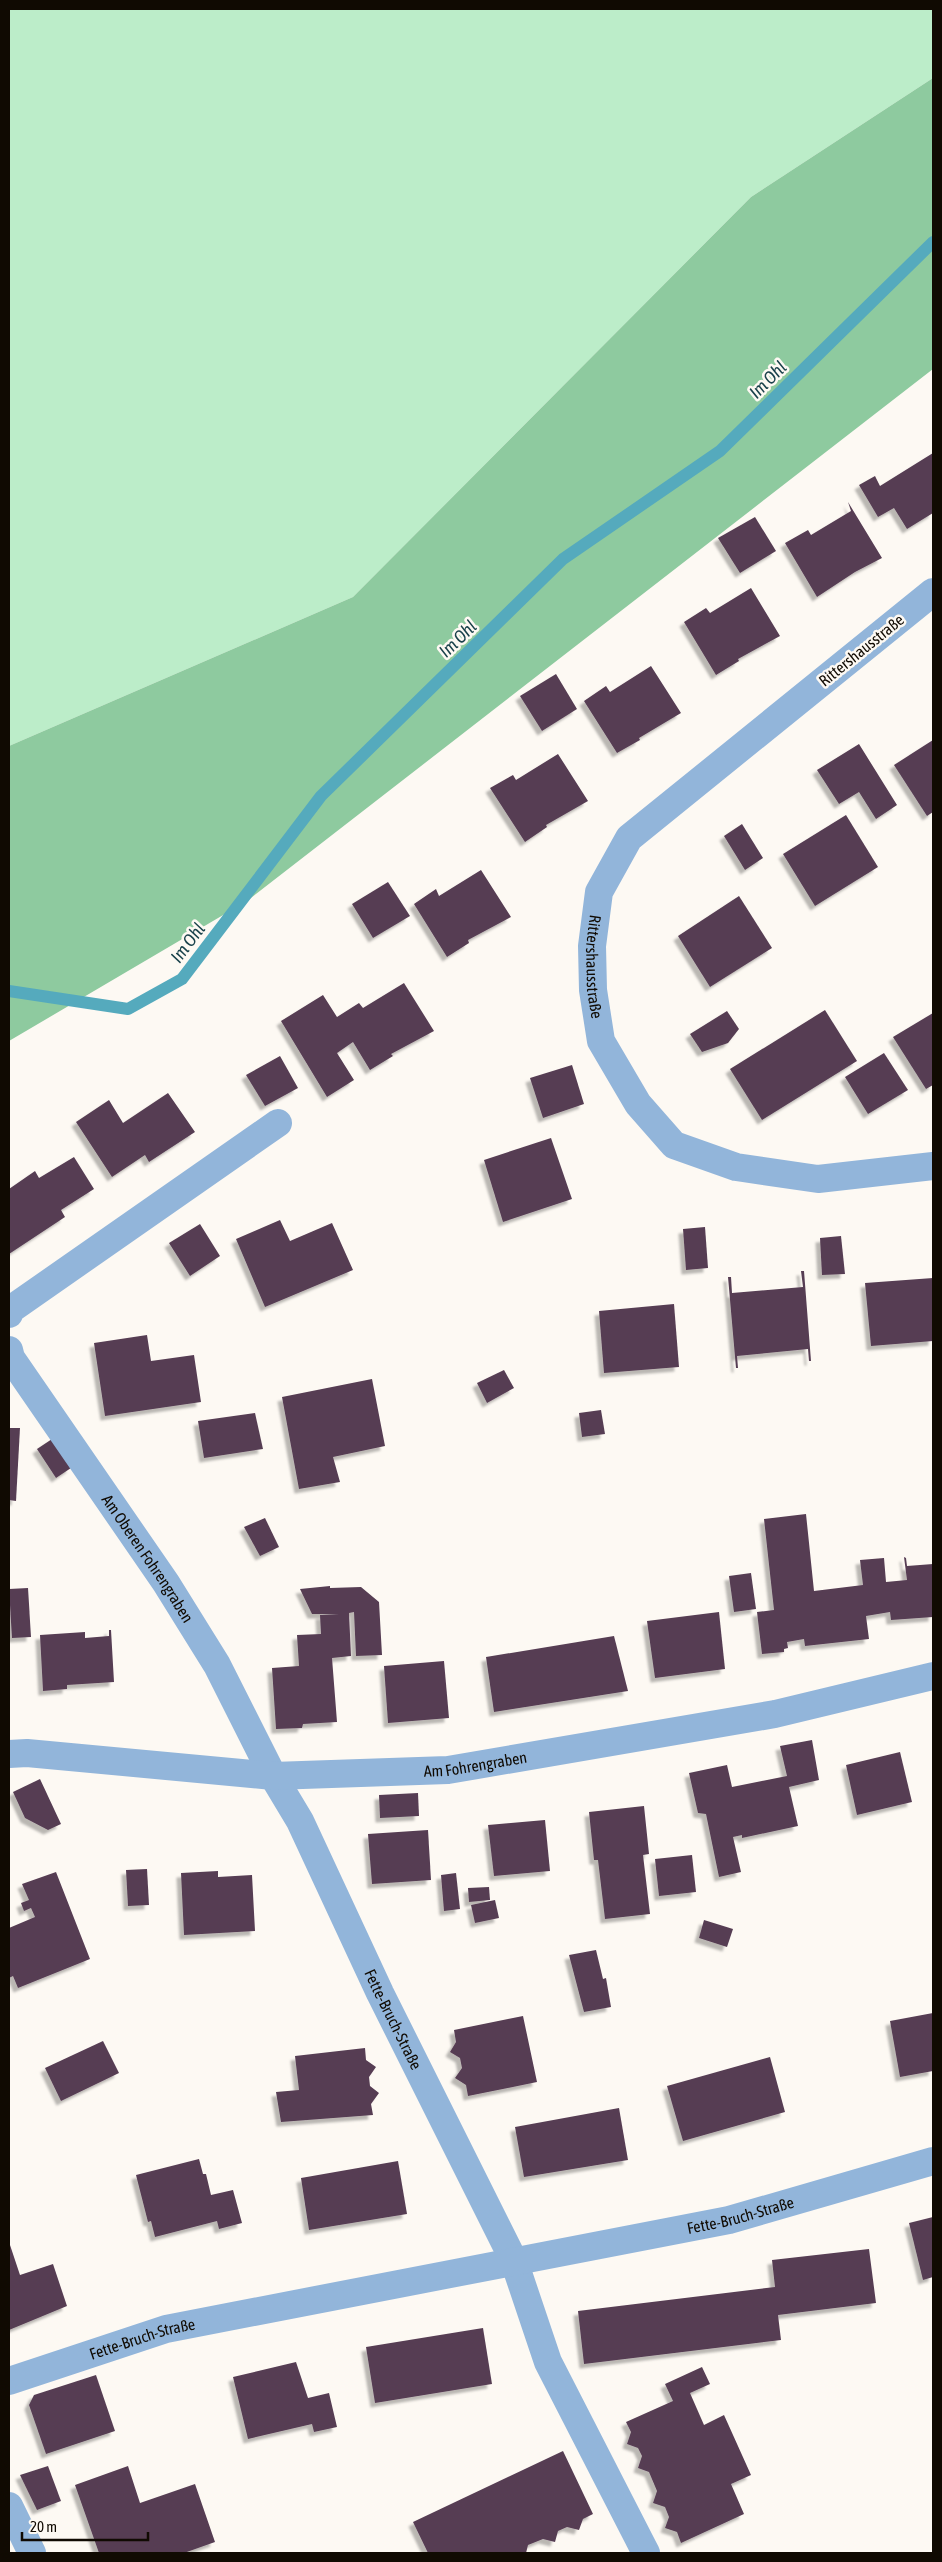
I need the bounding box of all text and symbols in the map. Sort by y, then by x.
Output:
water label: Im Ohl [745,357,791,403]
street label: Rittershausstraße [815,610,907,690]
water label: Im Ohl [435,616,481,661]
street label: Rittershausstraße [583,914,606,1020]
water label: Im Ohl [166,919,209,967]
street label: Am Oberen Fohrengraben [99,1491,197,1626]
street label: Am Fohrengraben [423,1748,528,1780]
street label: Fette-Bruch-Straße [361,1966,426,2072]
street label: Fette-Bruch-Straße [685,2193,796,2237]
street label: Fette-Bruch-Straße [87,2315,197,2363]
scale bar [22,2510,149,2542]
text: 20 m [30,2518,57,2535]

